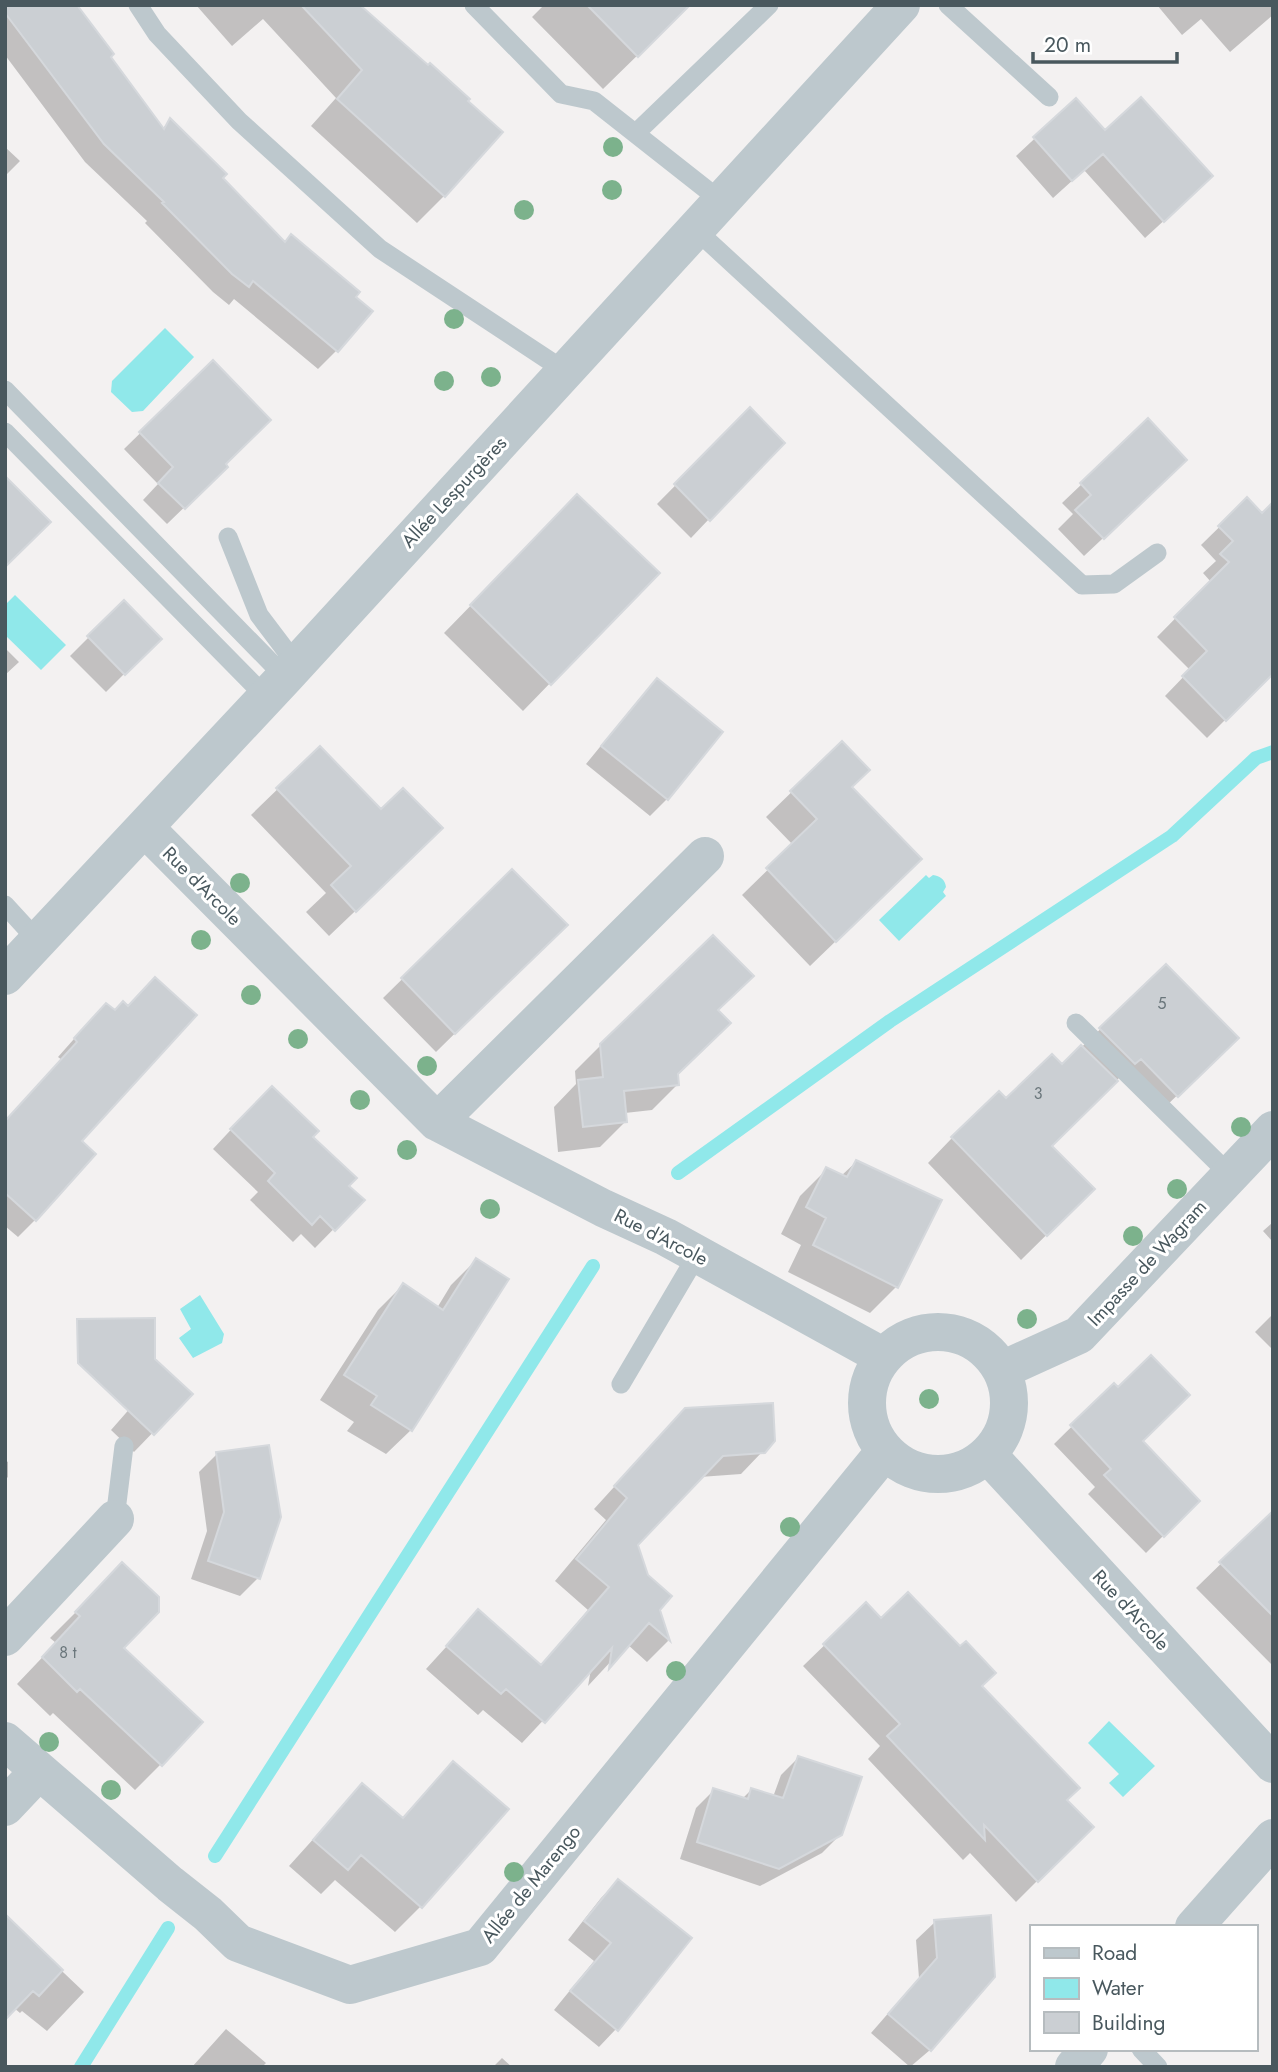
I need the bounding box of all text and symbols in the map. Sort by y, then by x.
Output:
scale bar [1033,21,1176,65]
text: 20 m [1044,30,1091,60]
street label: Allée Lespurgères [395,430,513,554]
street label: Rue d'Arcole [156,840,248,932]
house number: 5 [1157,992,1167,1015]
house number: 3 [1034,1082,1043,1105]
street label: Impasse de Wagram [1081,1194,1213,1332]
street label: Rue d'Arcole [609,1202,713,1272]
street label: Rue d'Arcole [1086,1564,1176,1657]
house number: 8 t [59,1641,77,1664]
street label: Allée de Marengo [475,1819,587,1949]
legend [1030,1925,1257,2051]
text: Road [1092,1938,1137,1968]
text: Water [1092,1973,1145,2003]
text: Building [1092,2008,1165,2038]

